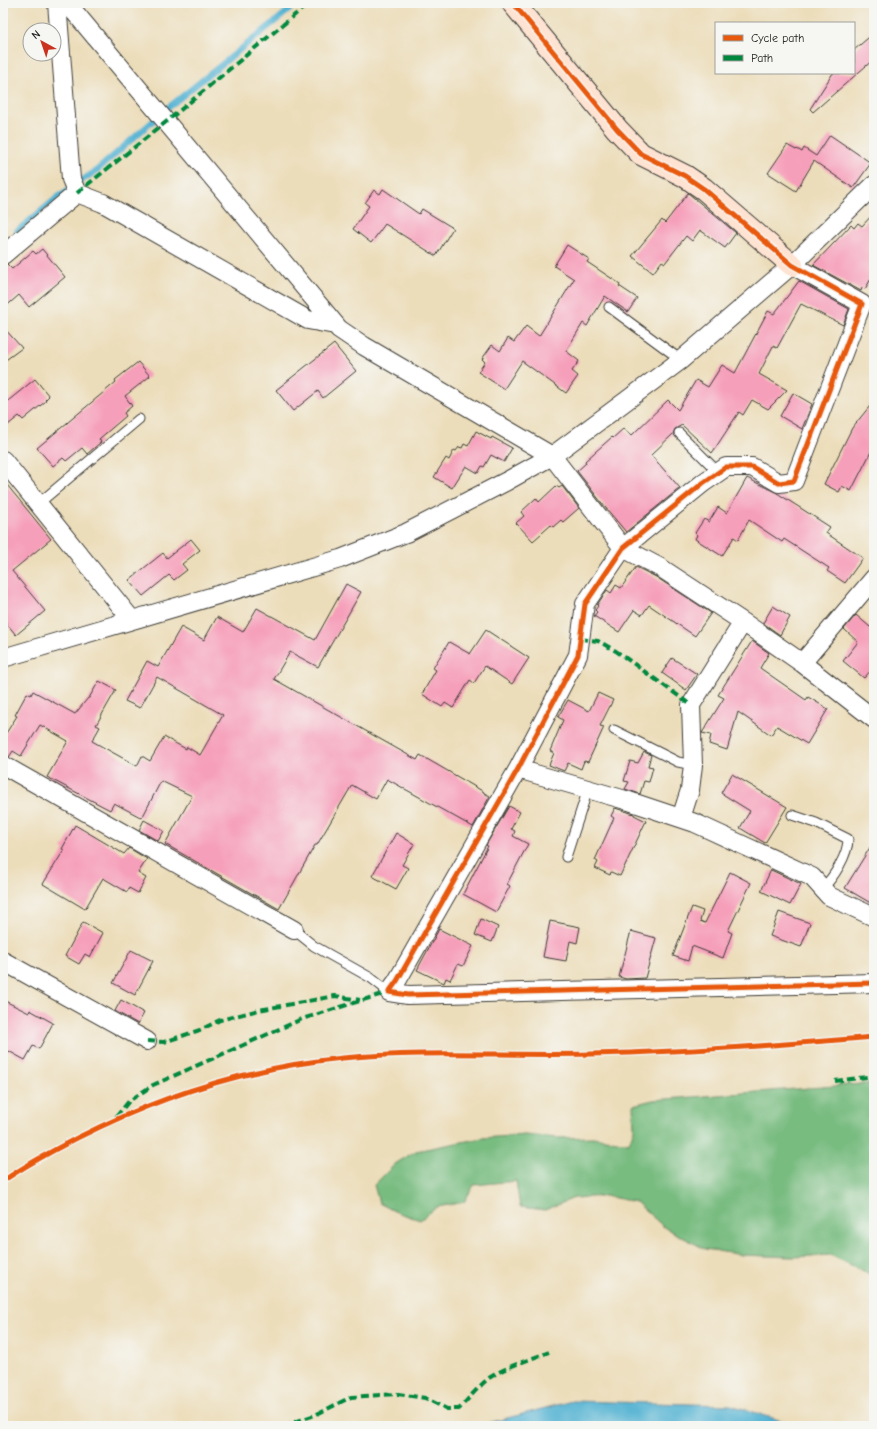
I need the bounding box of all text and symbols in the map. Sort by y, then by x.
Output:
north arrow [22,22,62,62]
legend [715,22,855,74]
text: N [29,27,43,42]
text: Cycle path [751,31,804,45]
text: Path [751,51,773,65]

